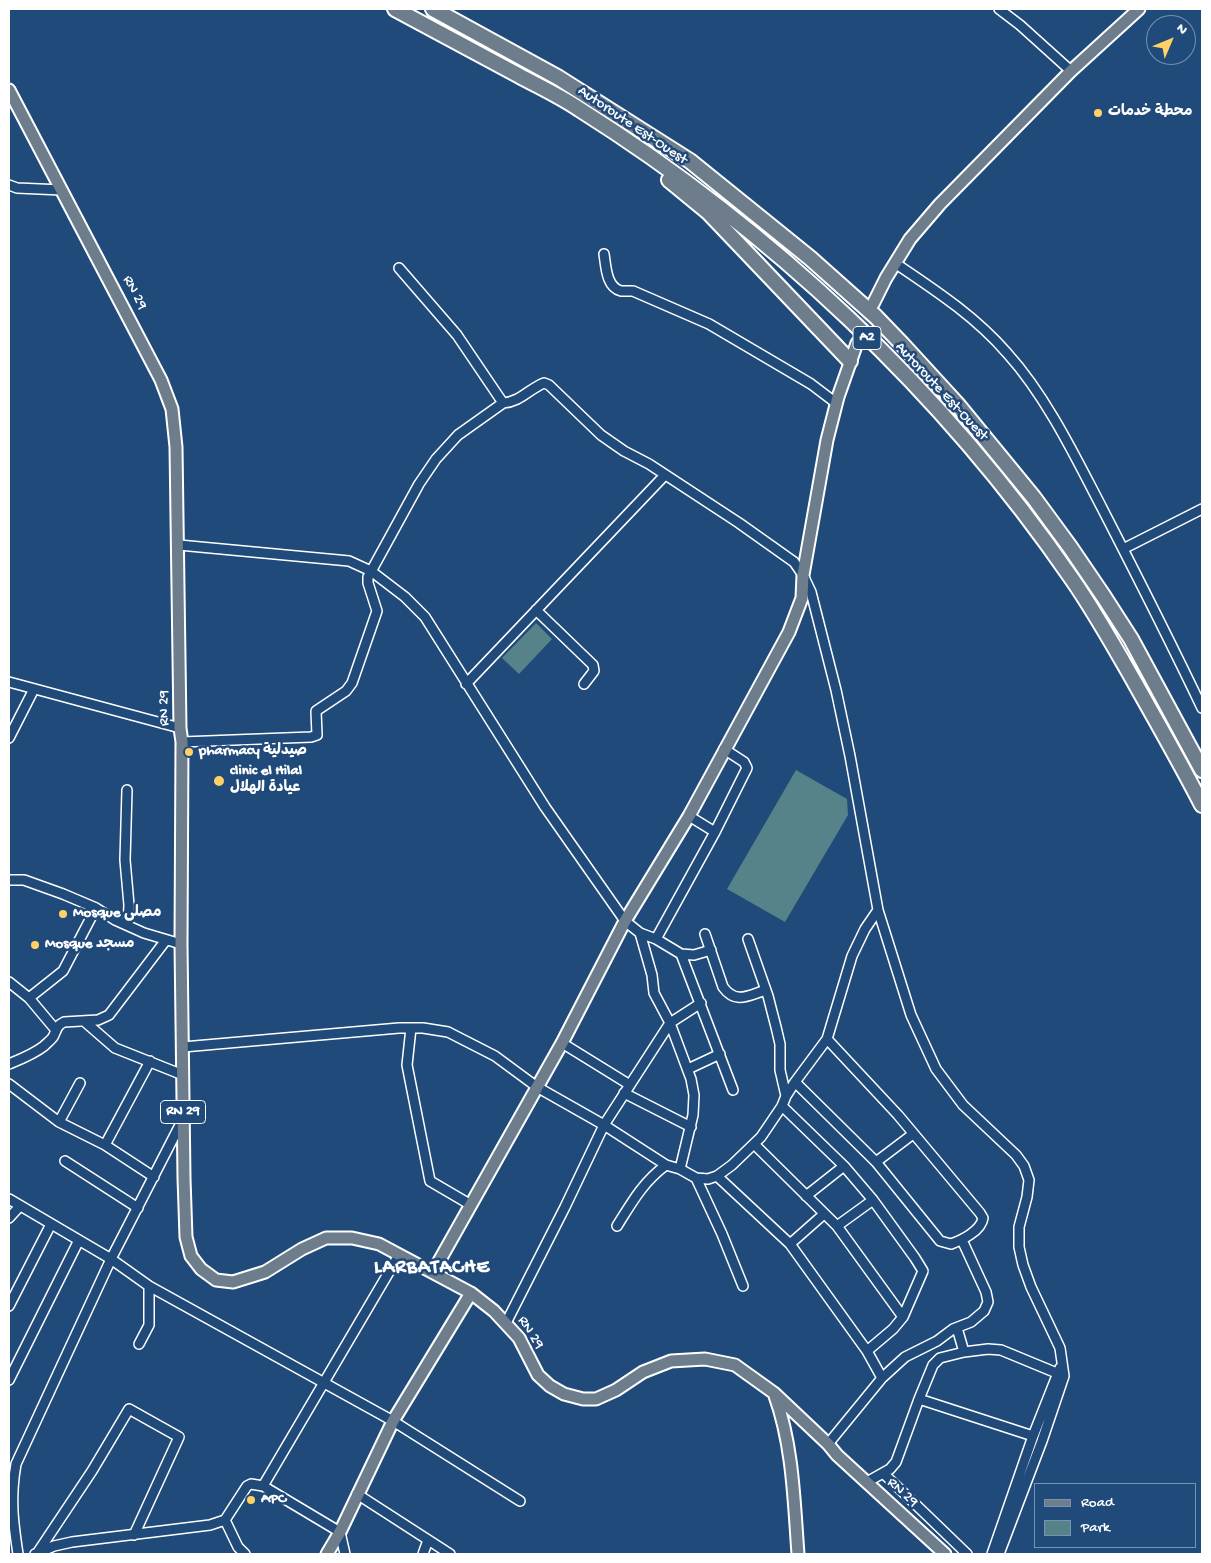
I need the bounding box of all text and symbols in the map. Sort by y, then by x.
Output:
north arrow [1146,15,1196,65]
text: N [1172,20,1190,39]
street label: Autoroute Est-Ouest [574,83,690,169]
place label: محطة خدمات [1108,104,1192,122]
marker: محطة خدمات [1092,107,1104,119]
street label: RN 29 [118,273,150,313]
road number: A2 [853,326,881,349]
street label: Autoroute Est-Ouest [891,339,991,445]
street label: RN 29 [156,690,174,726]
place label: pharmacy صيدلية [199,743,307,761]
marker: pharmacy صيدلية [183,746,195,758]
place label: clinic el Hilal عيادة الهلال [230,763,302,798]
marker: clinic el Hilal عيادة الهلال [212,774,226,788]
place label: Mosque مصلى [73,905,161,923]
marker: Mosque مصلى [57,908,69,920]
place label: Mosque مسجد [45,936,134,954]
marker: Mosque مسجد [29,939,41,951]
road number: RN 29 [160,1100,206,1124]
district label: LARBATACHE [373,1257,491,1281]
street label: RN 29 [513,1313,547,1353]
street label: RN 29 [883,1474,921,1512]
legend [1034,1483,1196,1548]
place label: APC [261,1491,286,1509]
marker: APC [245,1494,257,1506]
text: Road [1081,1494,1114,1512]
text: Park [1081,1519,1110,1537]

